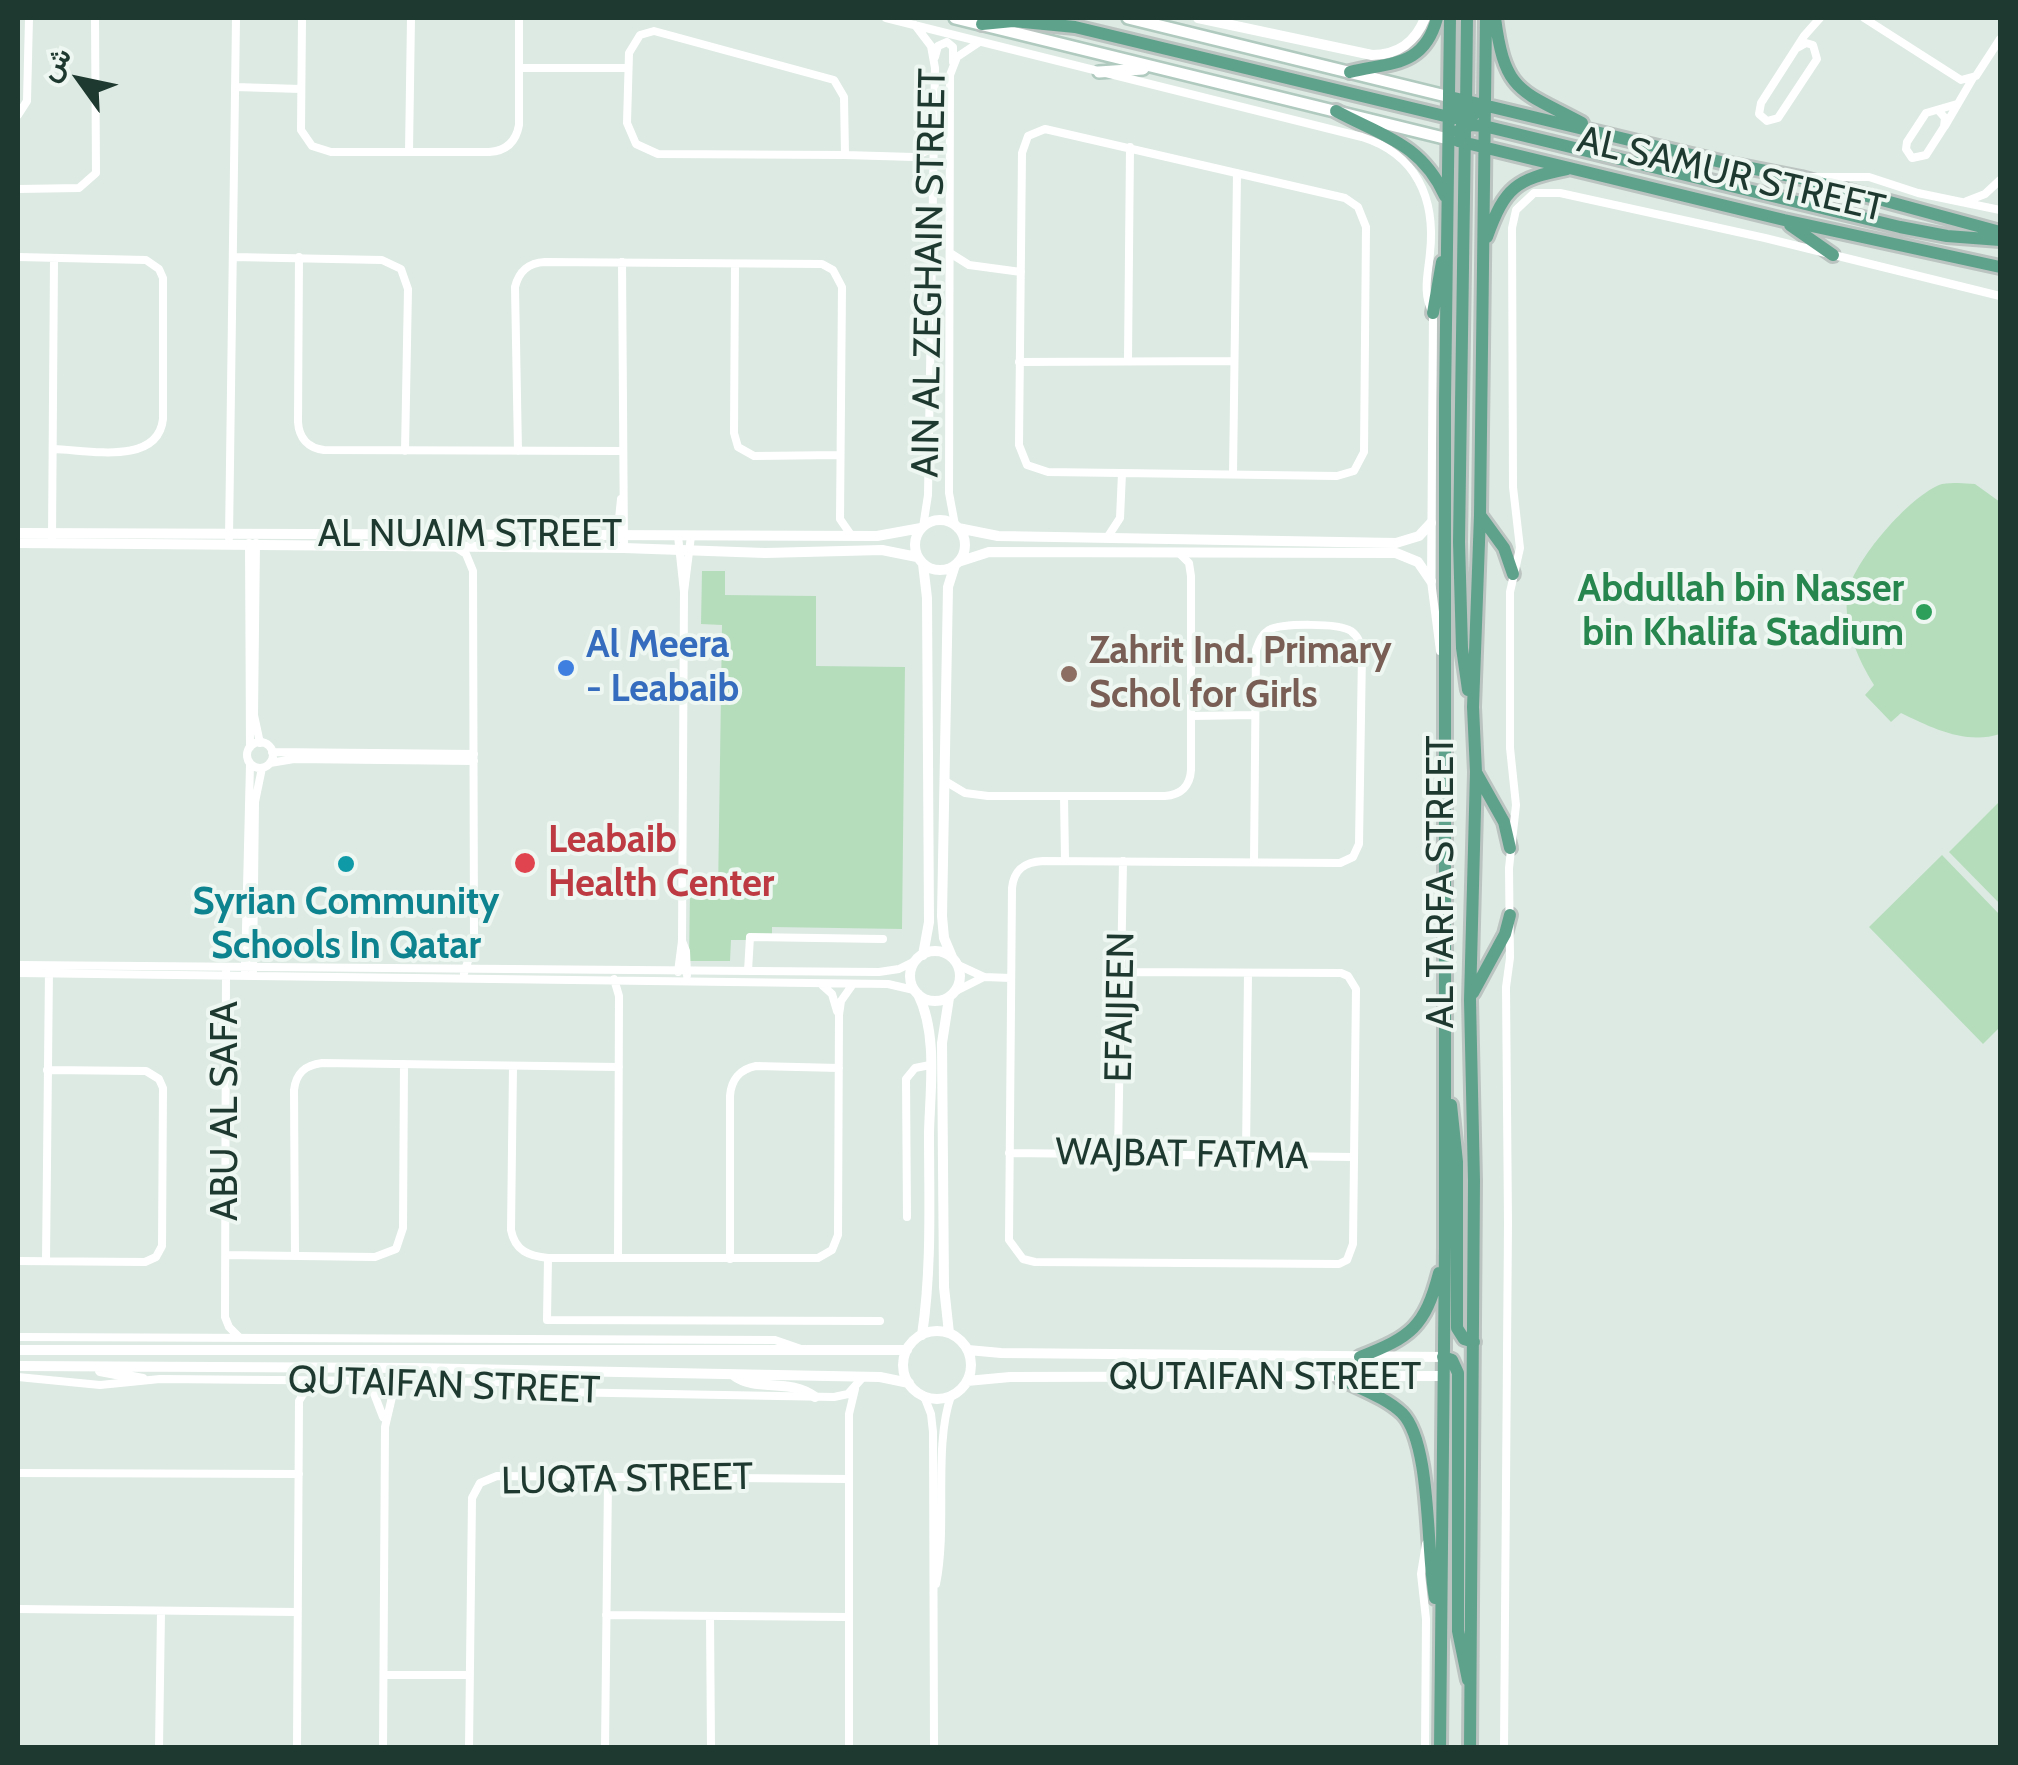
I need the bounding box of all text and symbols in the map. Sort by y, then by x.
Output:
north arrow [30,30,130,130]
text: ش [31,40,78,87]
street label: AIN AL ZEGHAIN STREET [904,68,956,478]
street label: AL SAMUR STREET [1573,117,1889,233]
street label: AL NUAIM STREET [318,512,622,558]
place label: Abdullah bin Nasser bin Khalifa Stadium [1577,567,1904,656]
marker: Abdullah bin Nasser bin Khalifa Stadium [1913,601,1935,623]
place label: Al Meera - Leabaib [586,623,739,712]
place label: Zahrit Ind. Primary Schol for Girls [1089,629,1392,718]
marker: Al Meera - Leabaib [555,657,577,679]
marker: Zahrit Ind. Primary Schol for Girls [1058,663,1080,685]
street label: AL TARFA STREET [1419,735,1465,1029]
place label: Leabaib Health Center [548,818,774,908]
marker: Leabaib Health Center [512,850,538,876]
marker: Syrian Community Schools In Qatar [335,853,357,875]
place label: Syrian Community Schools In Qatar [192,880,500,969]
street label: EFAIJEEN [1097,931,1145,1083]
street label: ABU AL SAFA [203,1001,249,1221]
street label: WAJBAT FATMA [1055,1130,1309,1180]
street label: QUTAIFAN STREET [1109,1355,1421,1401]
street label: QUTAIFAN STREET [287,1358,601,1414]
street label: LUQTA STREET [501,1455,753,1505]

